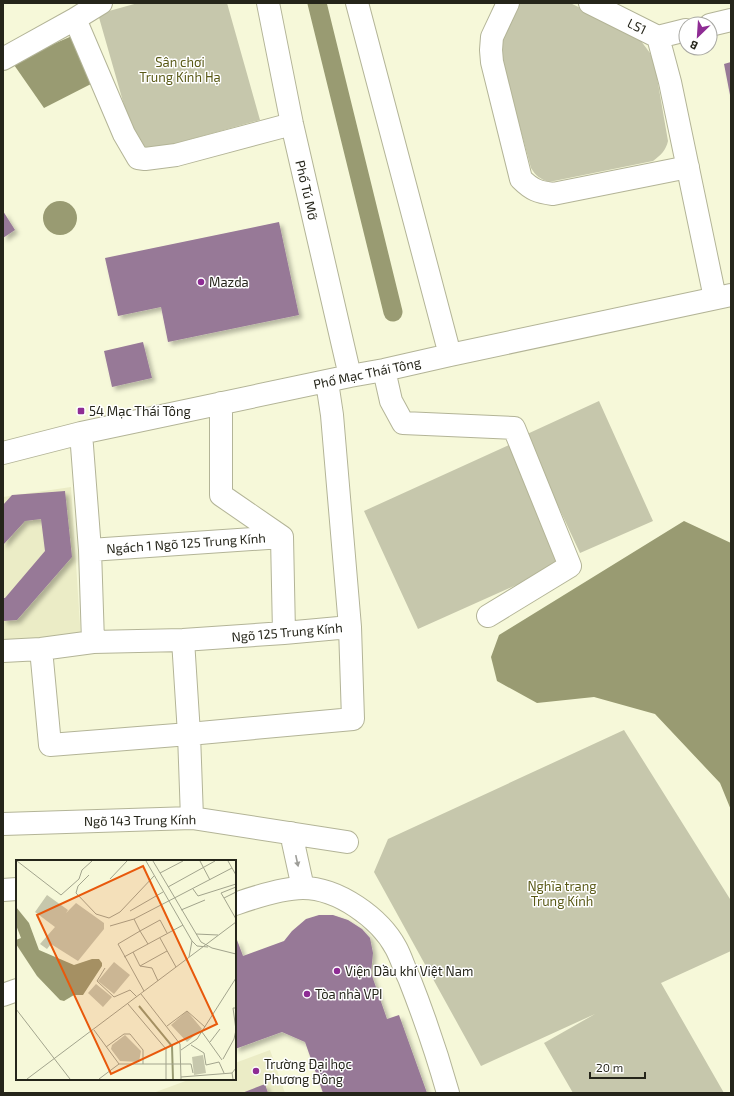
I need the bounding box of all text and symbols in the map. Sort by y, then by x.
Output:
street label: LS1 [625,15,649,37]
north arrow [678,16,718,56]
text: B [688,38,700,53]
park label: Sân chơi Trung Kính Hạ [139,54,221,85]
street label: Phố Tú Mỡ [292,159,322,222]
place label: Mazda [209,274,249,290]
marker: Mazda [196,277,206,287]
street label: Phố Mạc Thái Tông [312,354,422,392]
place label: 54 Mạc Thái Tông [89,403,191,419]
marker: 54 Mạc Thái Tông [76,406,86,416]
street label: Ngách 1 Ngõ 125 Trung Kính [106,529,266,557]
street label: Ngõ 125 Trung Kính [231,619,343,645]
street label: Ngõ 143 Trung Kính [84,811,196,829]
one-way arrow [294,855,300,867]
inset map [16,860,236,1080]
park label: Nghĩa trang Trung Kính [527,878,597,909]
place label: Viện Dầu khí Việt Nam [345,963,473,979]
marker: Viện Dầu khí Việt Nam [332,966,342,976]
place label: Tòa nhà VPI [315,986,382,1002]
marker: Tòa nhà VPI [302,989,312,999]
scale bar [590,1054,645,1080]
place label: Trường Đại học Phương Đông [264,1056,352,1087]
text: 20 m [596,1060,623,1074]
marker: Trường Đại học Phương Đông [251,1066,261,1076]

